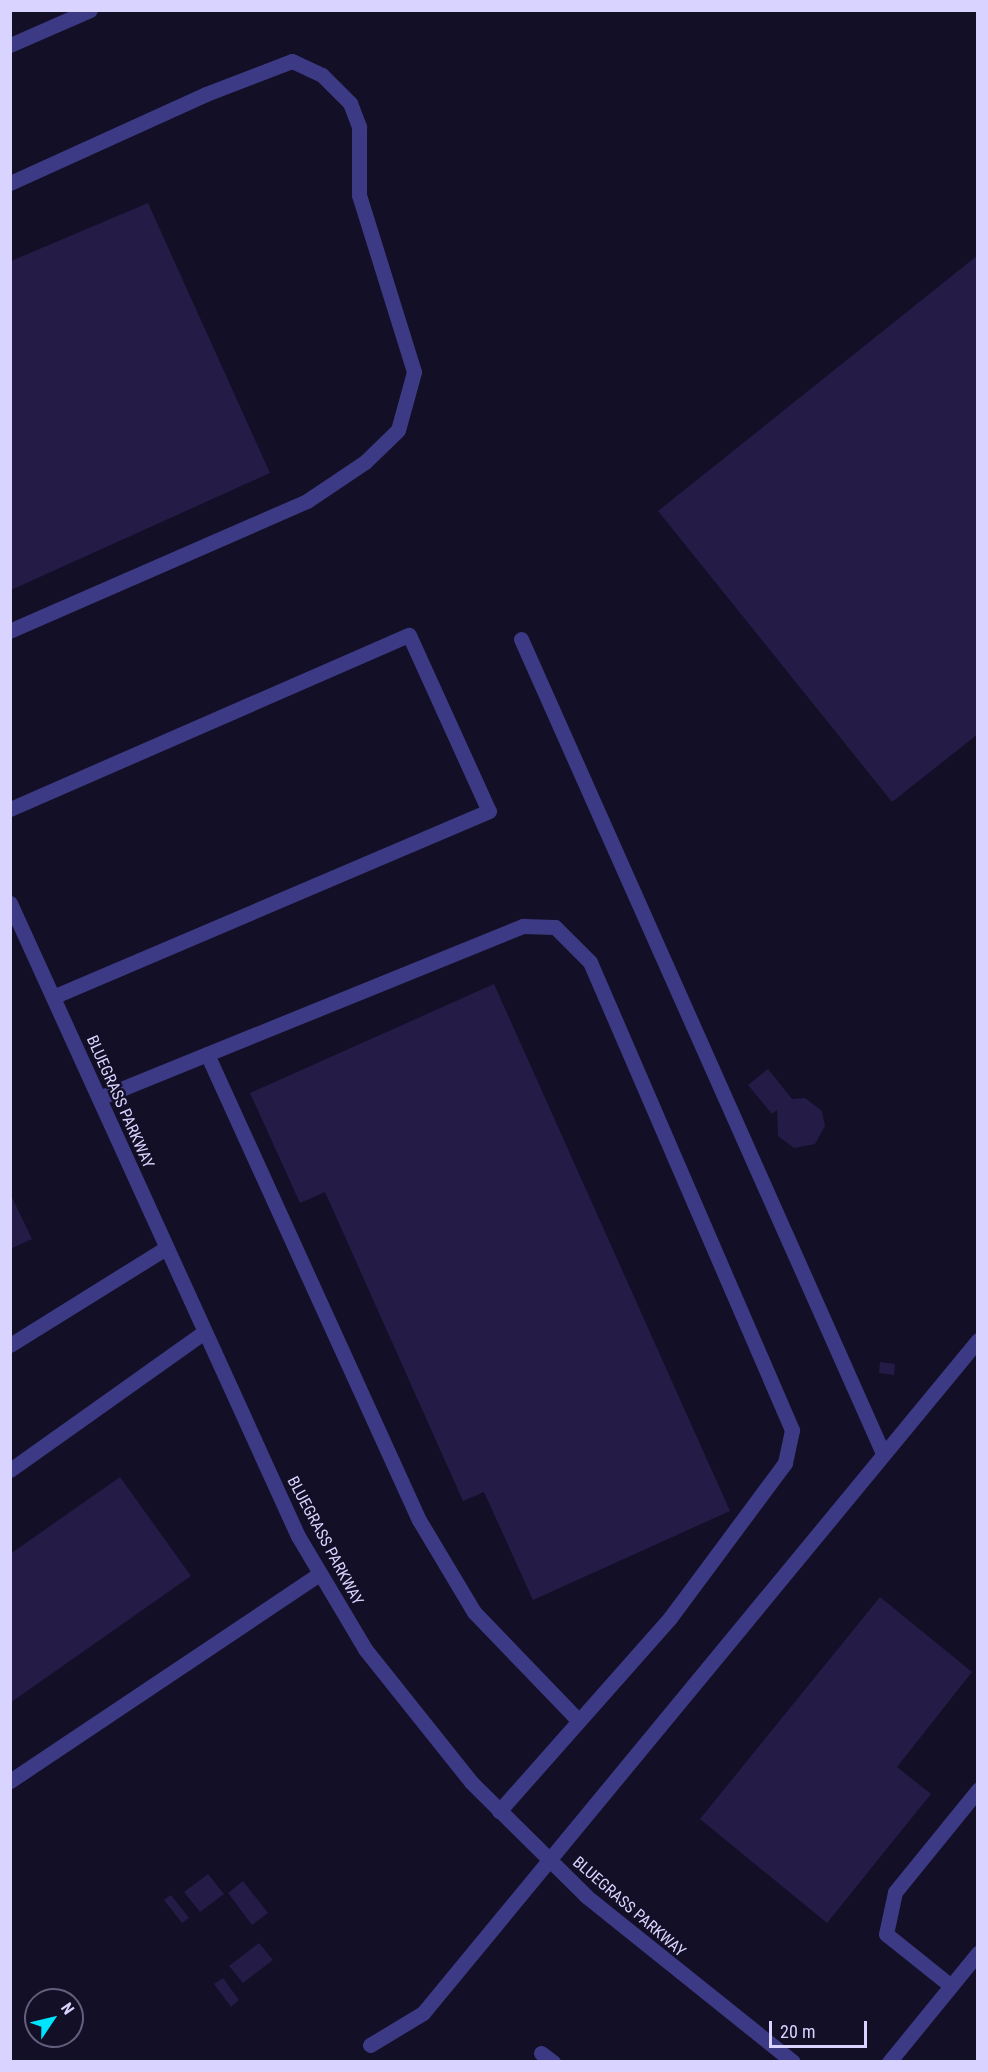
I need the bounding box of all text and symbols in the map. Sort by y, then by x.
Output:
street label: BLUEGRASS PARKWAY [82,1033,158,1171]
street label: BLUEGRASS PARKWAY [283,1473,367,1609]
street label: BLUEGRASS PARKWAY [569,1853,689,1961]
north arrow [24,1988,84,2048]
text: N [57,1999,78,2018]
scale bar [772,2009,870,2047]
text: 20 m [780,2021,815,2042]

